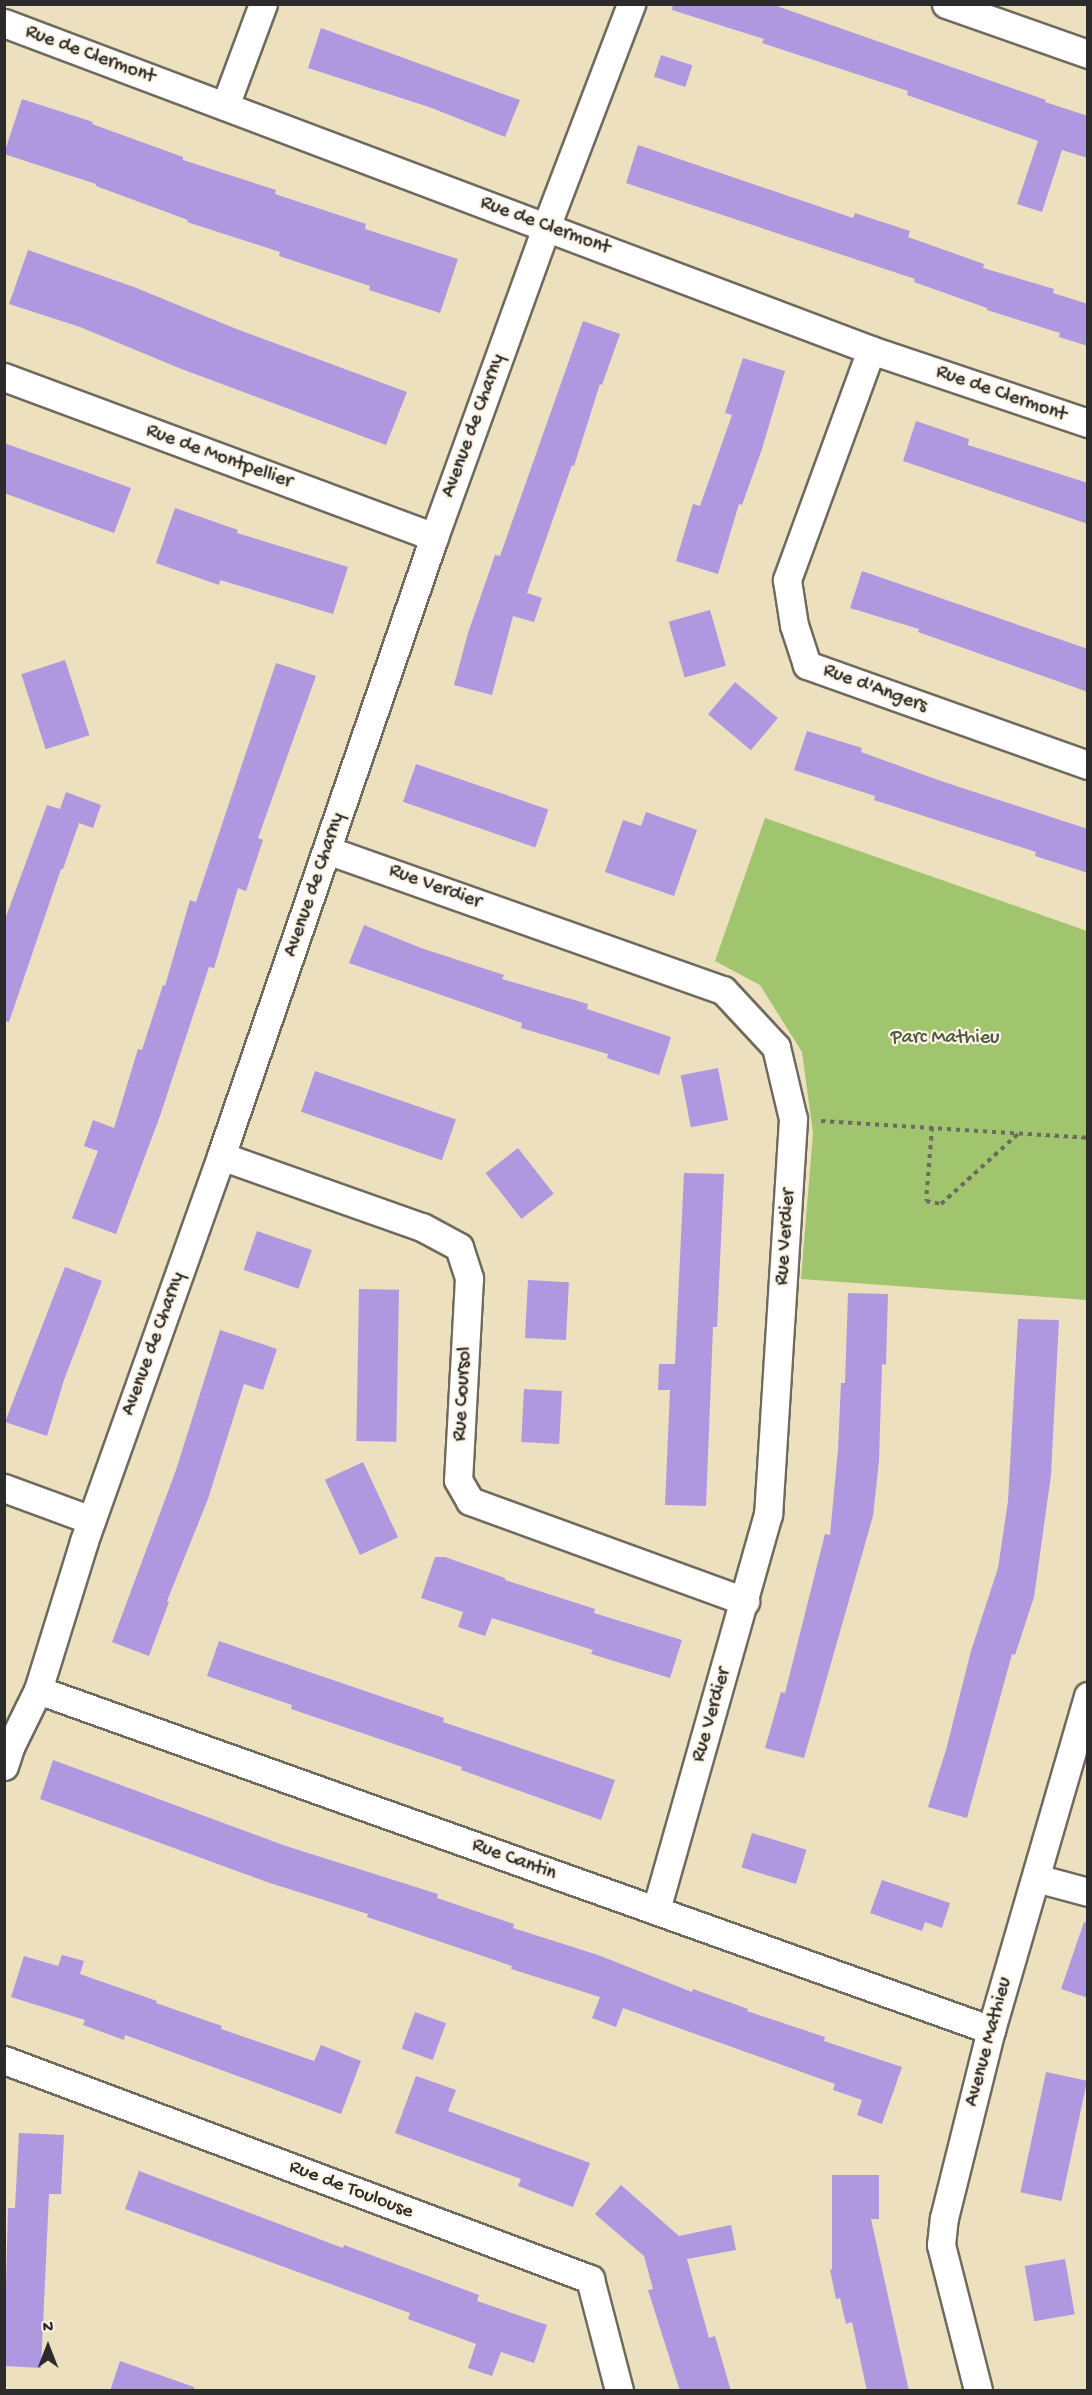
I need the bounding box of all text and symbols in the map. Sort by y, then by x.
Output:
street label: Rue de Clermont [22,20,158,90]
street label: Rue de Clermont [477,191,613,261]
street label: Avenue de Charny [437,351,511,501]
street label: Rue de Clermont [933,360,1069,428]
street label: Rue de Montpellier [142,419,296,495]
street label: Rue d'Angers [820,659,930,719]
street label: Avenue de Charny [279,810,351,960]
street label: Rue Verdier [385,859,485,915]
park label: Parc Mathieu [891,1026,999,1050]
street label: Rue Verdier [771,1188,801,1286]
street label: Avenue de Charny [117,1269,191,1419]
street label: Rue Coursol [449,1346,477,1442]
street label: Rue Verdier [687,1665,737,1765]
street label: Rue Cantin [468,1834,560,1886]
street label: Avenue Mathieu [960,1975,1018,2109]
street label: Rue de Toulouse [286,2155,416,2225]
north arrow [18,2317,78,2377]
text: N [43,2319,53,2338]

